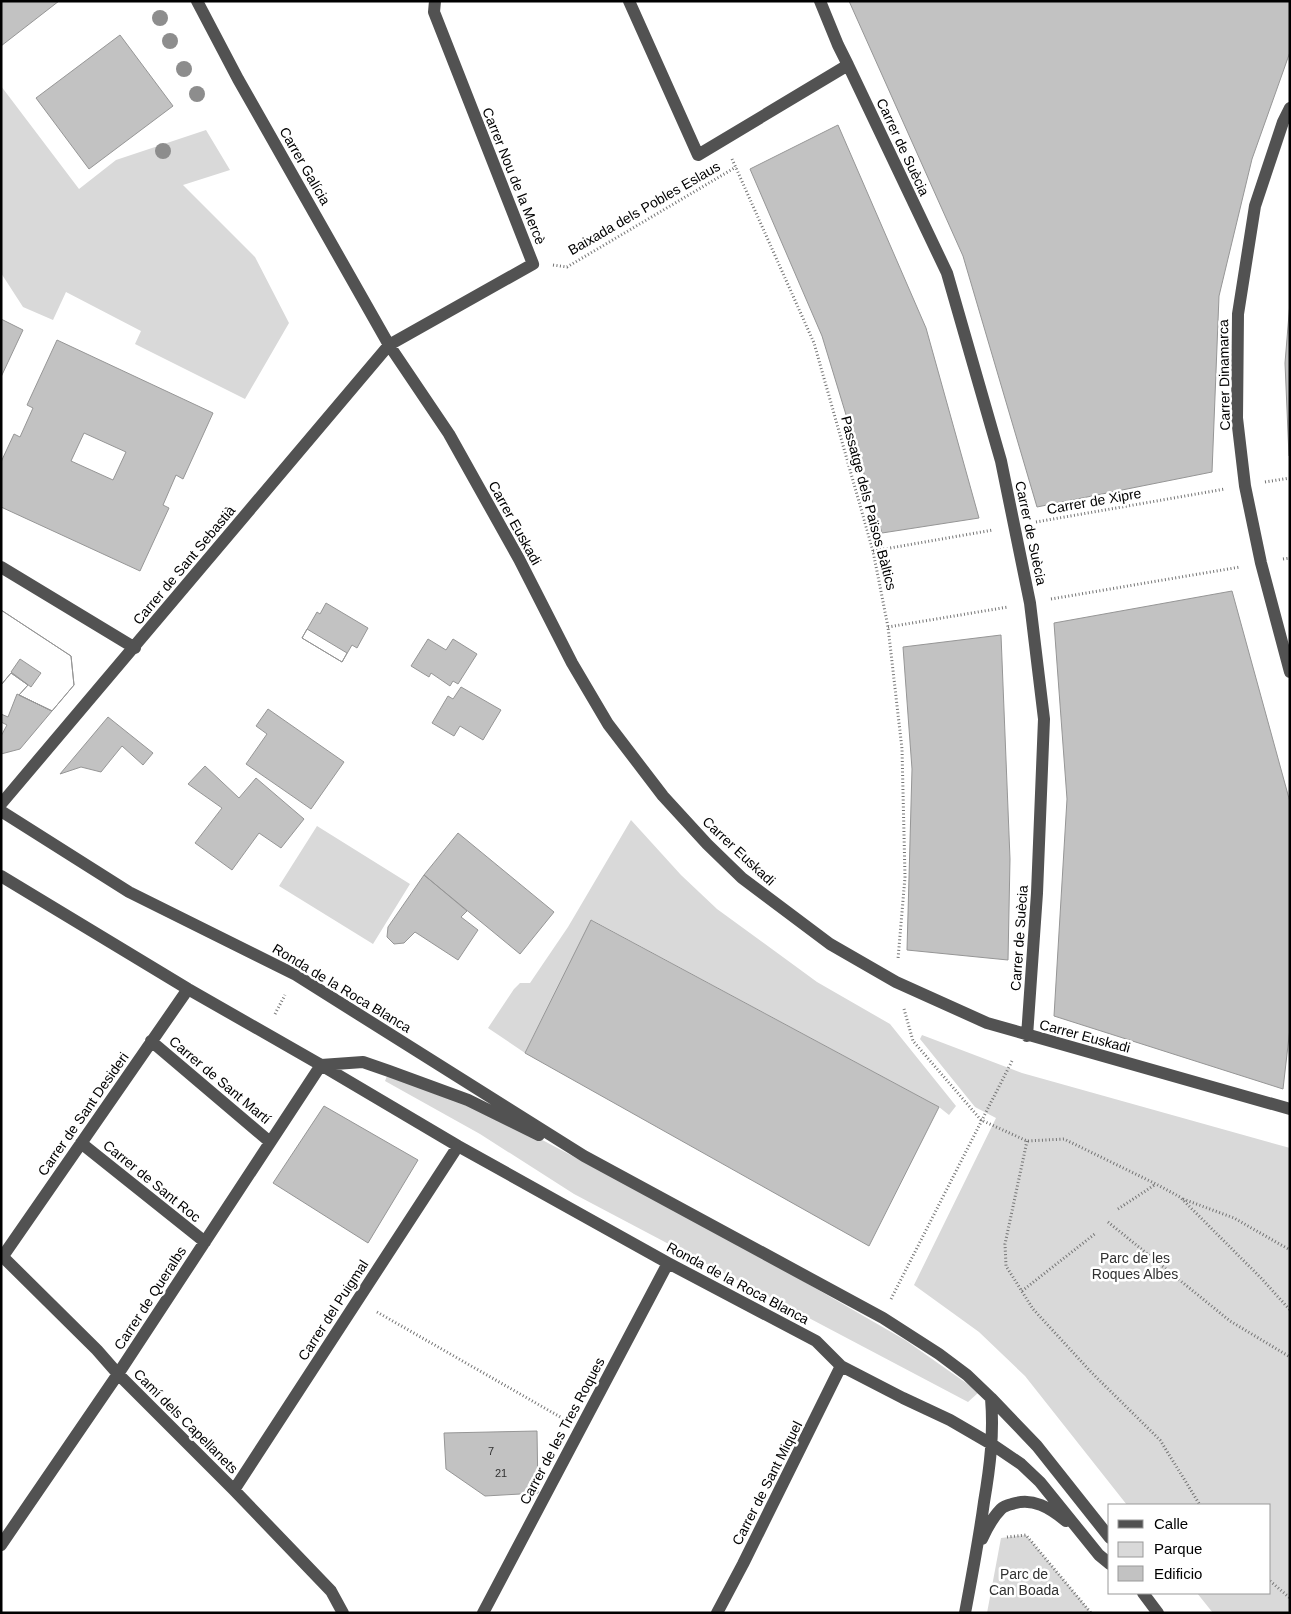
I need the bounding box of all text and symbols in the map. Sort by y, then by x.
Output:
street label: Carrer de Suècia [873,96,933,199]
street label: Carrer Nou de la Mercè [479,105,549,247]
street label: Carrer Galícia [276,124,334,208]
street label: Baixada dels Pobles Eslaus [565,158,723,258]
street label: Carrer Dinamarca [1215,319,1233,431]
street label: Passatge dels Països Bàltics [838,414,900,592]
street label: Carrer Euskadi [485,478,545,568]
street label: Carrer de Suècia [1012,480,1050,587]
street label: Carrer de Xipre [1045,485,1143,517]
street label: Carrer de Sant Sebastià [130,502,239,628]
street label: Carrer Euskadi [699,813,779,889]
street label: Carrer de Suècia [1007,884,1031,991]
street label: Ronda de la Roca Blanca [270,940,414,1036]
street label: Carrer Euskadi [1038,1016,1132,1056]
street label: Carrer de Sant Martí [166,1033,274,1127]
street label: Carrer de Sant Desideri [34,1049,132,1179]
street label: Carrer de Sant Roc [100,1137,204,1225]
street label: Ronda de la Roca Blanca [664,1239,812,1327]
street label: Carrer de Queralbs [111,1243,189,1353]
park label: Parc de les Roques Albes [1092,1250,1178,1282]
street label: Carrer del Puigmal [295,1257,371,1363]
street label: Carrer de les Tres Roques [516,1355,608,1507]
street label: Camí dels Capellanets [131,1366,241,1476]
street label: Carrer de Sant Miquel [729,1418,805,1548]
house number: 7 [488,1445,494,1457]
house number: 21 [495,1467,507,1479]
legend [1108,1504,1271,1594]
text: Calle [1154,1515,1188,1532]
text: Parque [1154,1540,1202,1557]
text: Edificio [1154,1565,1202,1582]
park label: Parc de Can Boada [989,1566,1059,1598]

